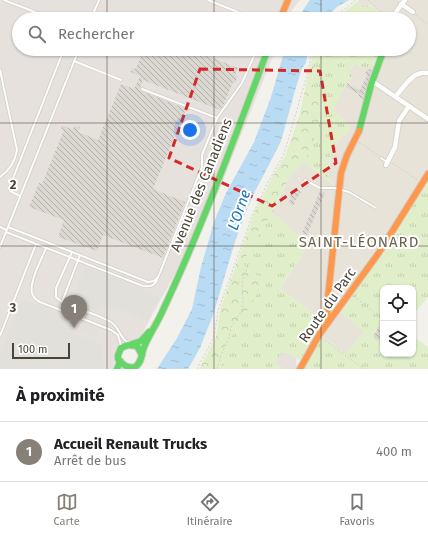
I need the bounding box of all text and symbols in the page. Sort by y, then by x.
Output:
search box [12,12,416,56]
icon: search [26,23,48,45]
text: Rechercher [58,25,134,43]
street label: Avenue des Canadiens [167,116,236,254]
your location [180,120,200,140]
text: 2 [10,177,17,192]
water label: L'Orne [224,187,254,233]
district label: SAINT-LÉONARD [299,233,419,251]
street label: Route du Parc [295,264,360,346]
map controls [380,285,416,357]
button: locate [380,285,416,321]
pin: 1 [61,295,87,328]
text: 3 [9,300,17,315]
button: layers [380,321,416,357]
scale bar [12,341,70,360]
text: 100 m [18,343,47,356]
text: À proximité [16,385,105,406]
text: Accueil Renault Trucks [54,435,207,453]
text: 1 [26,444,32,459]
text: 400 m [376,444,412,459]
text: Arrêt de bus [54,453,126,468]
tab: Carte [54,491,80,528]
tab: Itinéraire [187,491,232,528]
tab: Favoris [340,491,374,528]

